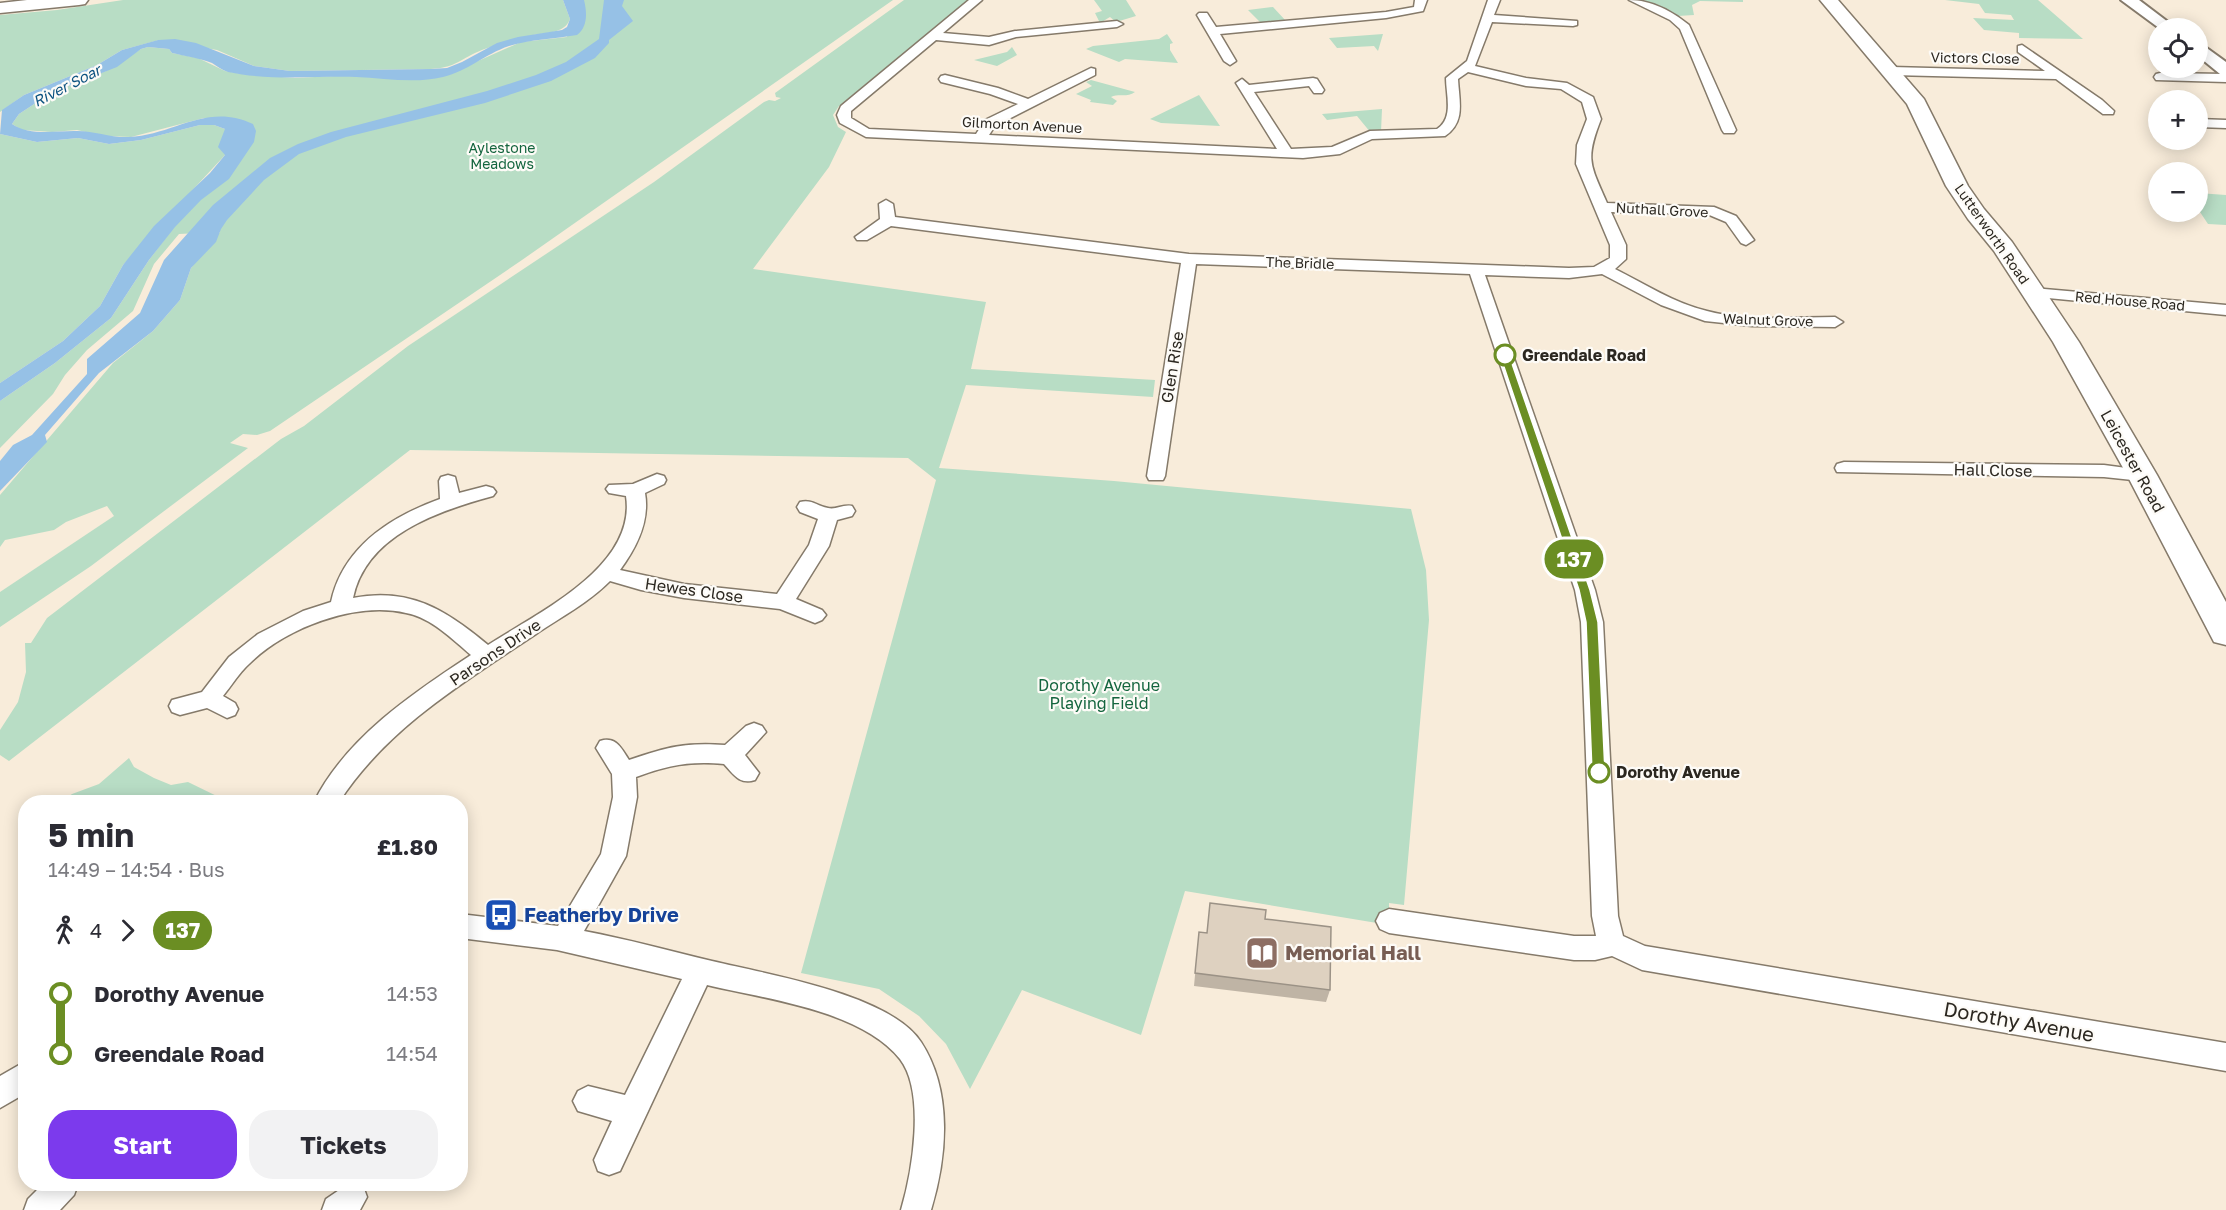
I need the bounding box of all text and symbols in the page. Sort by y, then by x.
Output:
map controls [2148,18,2208,222]
button: locate [2148,18,2208,78]
street label: Victors Close [1930,48,2020,67]
water label: River Soar [30,59,105,110]
button: + [2148,90,2208,150]
street label: Gilmorton Avenue [962,113,1082,136]
park label: Aylestone Meadows [469,139,536,172]
button: − [2148,162,2208,222]
street label: Lutterworth Road [1951,180,2033,287]
street label: Nuthall Grove [1615,199,1709,220]
street label: The Bridle [1265,253,1335,272]
street label: Red House Road [2074,287,2186,314]
street label: Walnut Grove [1723,309,1814,330]
street label: Glen Rise [1156,330,1188,404]
marker: Greendale Road [1494,344,1516,366]
place label: Greendale Road [1522,345,1646,365]
street label: Leicester Road [2097,406,2169,516]
street label: Hall Close [1954,459,2032,481]
line badge: 137 [1540,540,1608,578]
text: 137 [1556,546,1592,572]
street label: Hewes Close [644,573,744,607]
street label: Parsons Drive [446,614,544,690]
park label: Dorothy Avenue Playing Field [1038,675,1160,713]
marker: Dorothy Avenue [1588,761,1610,783]
place label: Dorothy Avenue [1616,762,1740,782]
text: 5 min [48,815,134,854]
text: £1.80 [377,833,438,860]
text: 14:49 – 14:54 · Bus [48,857,225,881]
bus stop icon: Featherby Drive [483,897,519,933]
place label: Featherby Drive [524,902,679,926]
icon: walk [48,914,81,947]
icon: forward [111,914,144,947]
text: 137 [165,917,200,943]
text: 4 [90,918,102,942]
library icon: Memorial Hall [1244,935,1280,971]
place label: Memorial Hall [1285,940,1421,964]
text: Dorothy Avenue [94,980,264,1007]
text: 14:53 [387,981,438,1005]
street label: Dorothy Avenue [1942,996,2096,1046]
text: Greendale Road [94,1040,264,1067]
text: 14:54 [386,1041,438,1065]
button: Start [48,1110,237,1179]
button: Tickets [249,1110,438,1179]

